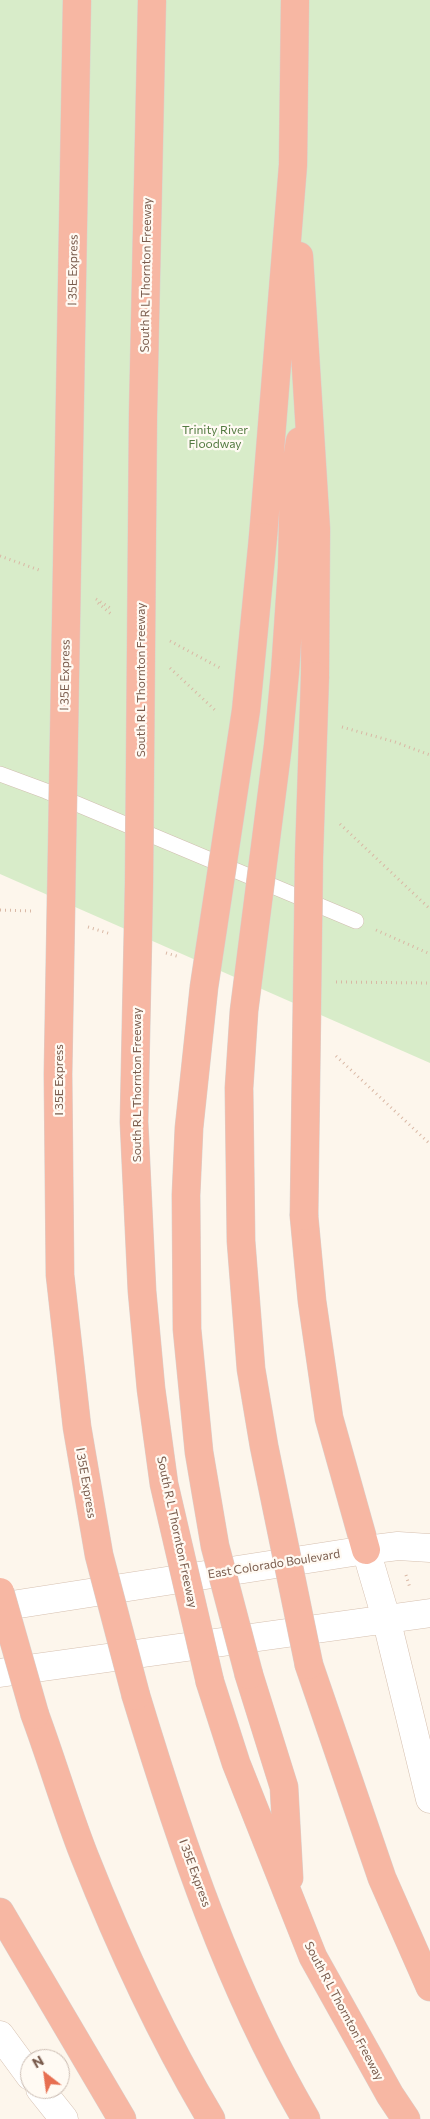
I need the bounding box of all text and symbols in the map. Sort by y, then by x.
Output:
street label: South R L Thornton Freeway [137,198,155,352]
street label: I 35E Express [65,234,81,306]
park label: Trinity River Floodway [182,423,248,451]
street label: South R L Thornton Freeway [134,603,148,757]
street label: I 35E Express [57,639,73,711]
street label: South R L Thornton Freeway [130,1008,144,1162]
street label: I 35E Express [52,1044,66,1116]
street label: I 35E Express [73,1447,99,1519]
street label: South R L Thornton Freeway [154,1455,200,1609]
street label: East Colorado Boulevard [207,1546,341,1582]
street label: I 35E Express [176,1837,214,1909]
street label: South R L Thornton Freeway [301,1939,387,2083]
north arrow [20,2049,70,2099]
text: N [29,2051,47,2071]

